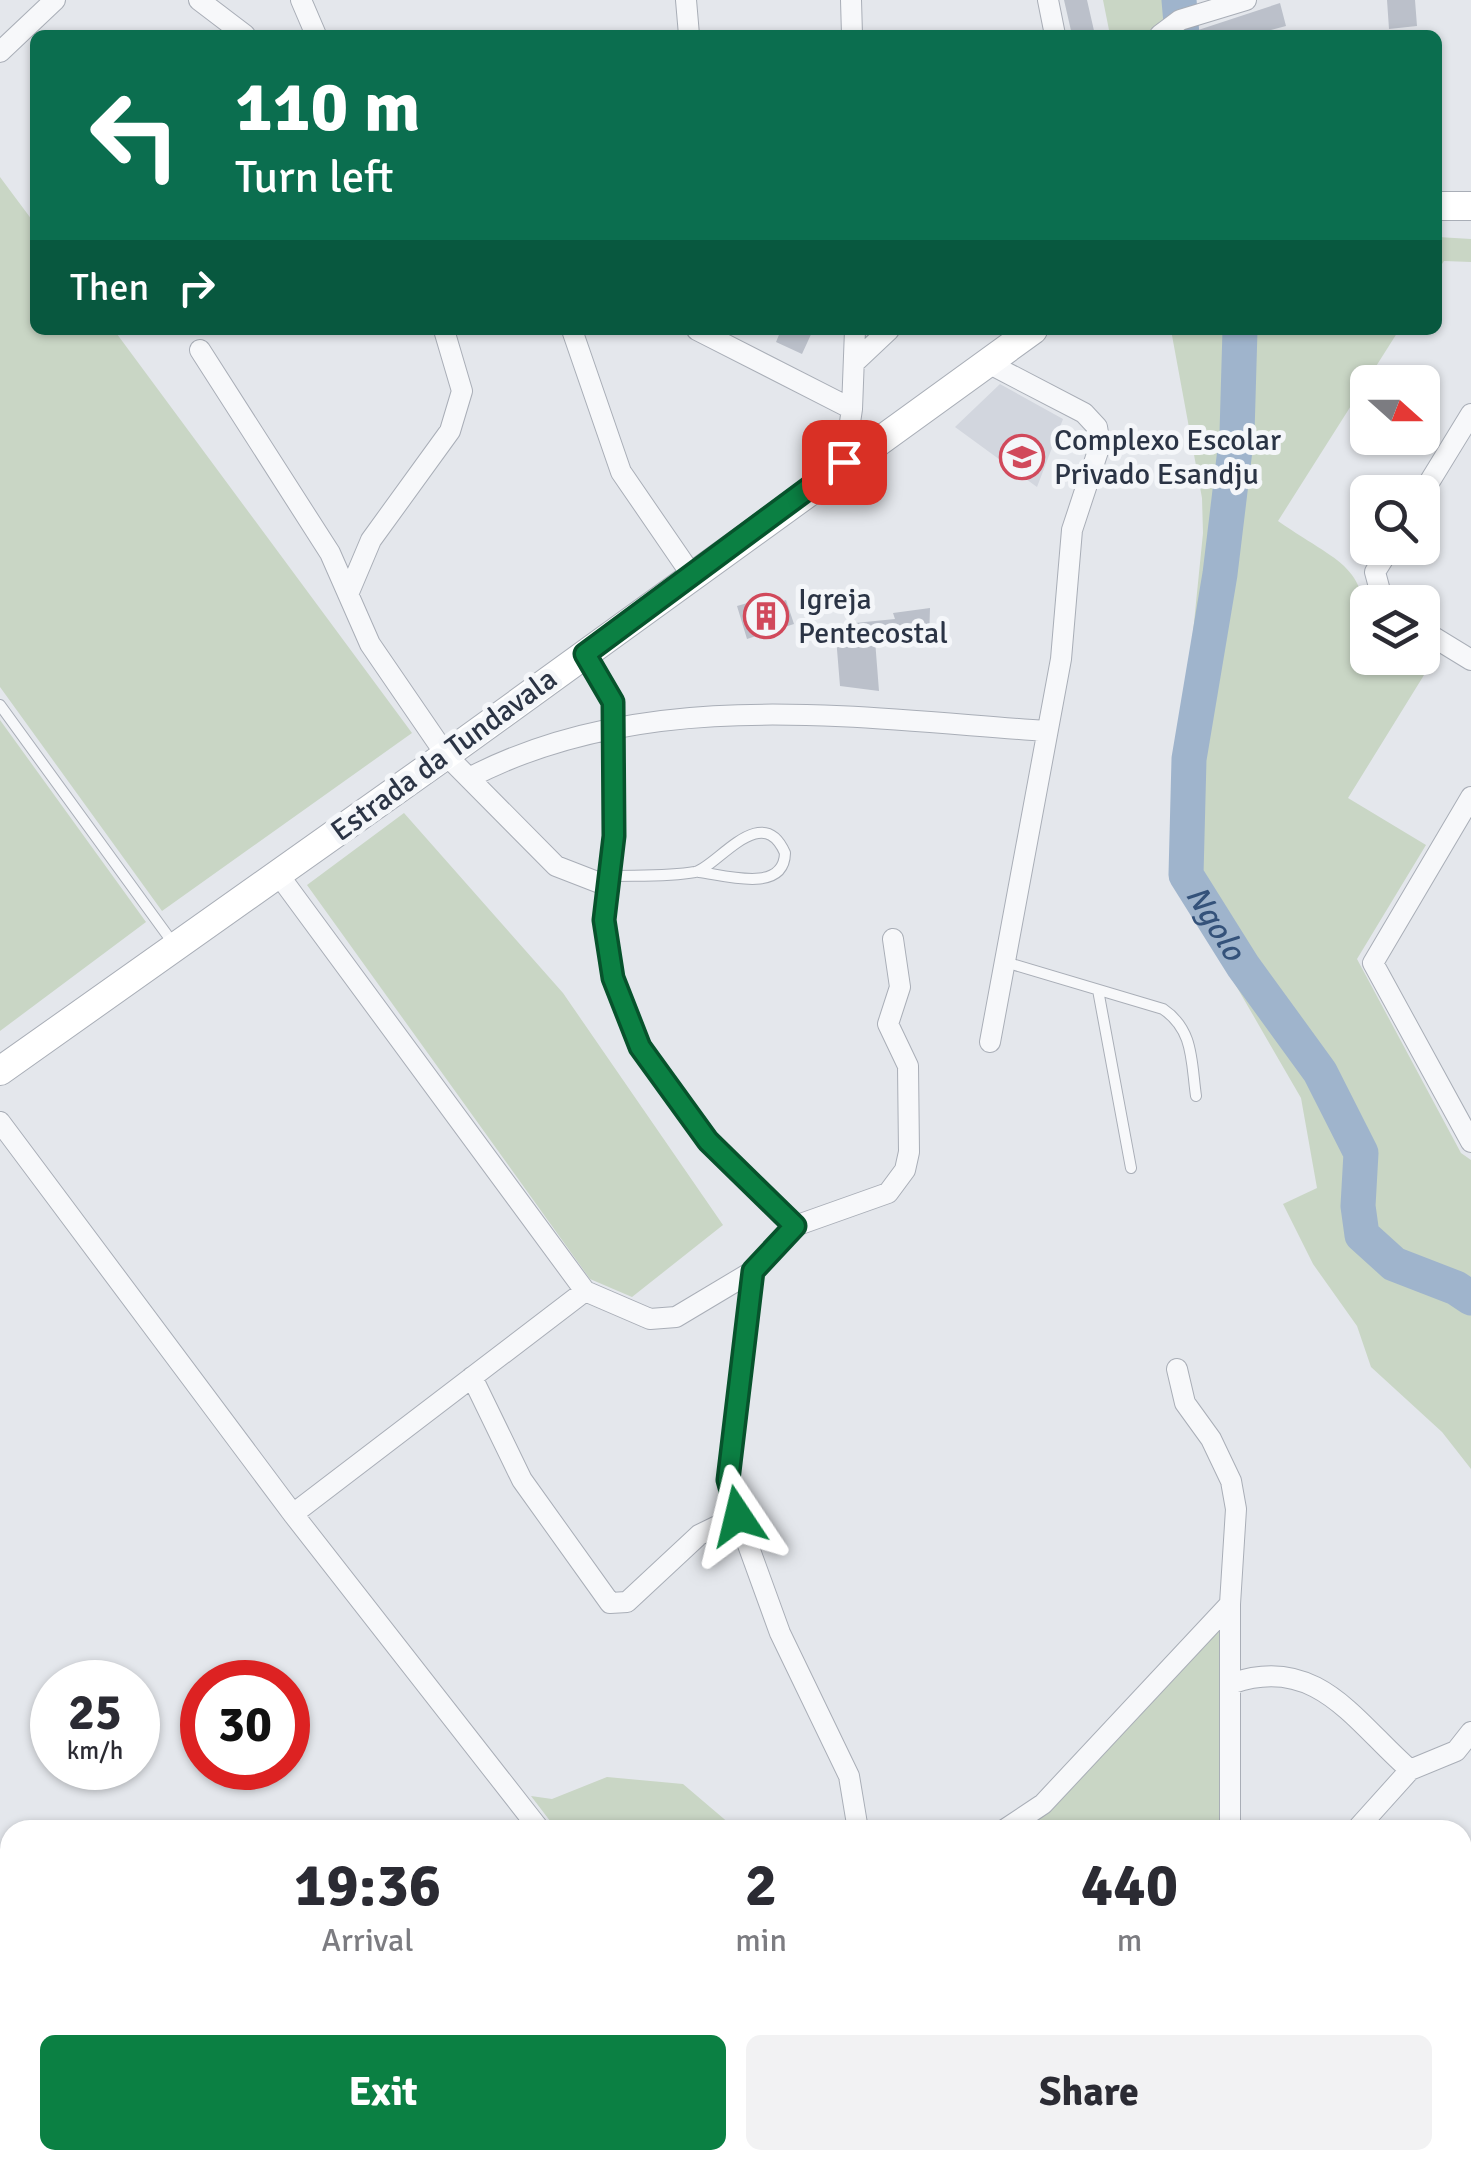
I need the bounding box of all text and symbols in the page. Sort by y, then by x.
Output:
text: 110 m [235,64,420,150]
icon: left [70,70,200,200]
text: Turn left [235,150,394,205]
icon: right [169,260,224,315]
text: Then [70,264,149,311]
north arrow [1350,365,1440,455]
map controls [1350,365,1440,675]
pin [802,420,887,505]
place label: Complexo Escolar Privado Esandju [1054,422,1281,493]
school or university icon: Complexo Escolar Privado Esandju [999,434,1045,480]
icon: arrive [817,435,872,490]
button: search [1350,475,1440,565]
place label: Igreja Pentecostal [798,581,948,652]
button: layers [1350,585,1440,675]
building icon: Igreja Pentecostal [743,593,789,639]
street label: Estrada da Tundavala [324,661,564,849]
water label: Ngolo [1178,878,1255,969]
position arrow [686,1464,790,1568]
speed limit sign: 30 [180,1660,310,1790]
text: 25 [68,1682,122,1744]
text: km/h [67,1735,123,1766]
text: 19:36 [294,1849,441,1923]
text: 2 [745,1849,777,1923]
text: 440 [1081,1849,1178,1923]
text: Arrival [322,1921,414,1960]
text: min [735,1921,787,1960]
text: m [1117,1921,1142,1960]
button: Exit [40,2035,726,2150]
button: Share [746,2035,1432,2150]

